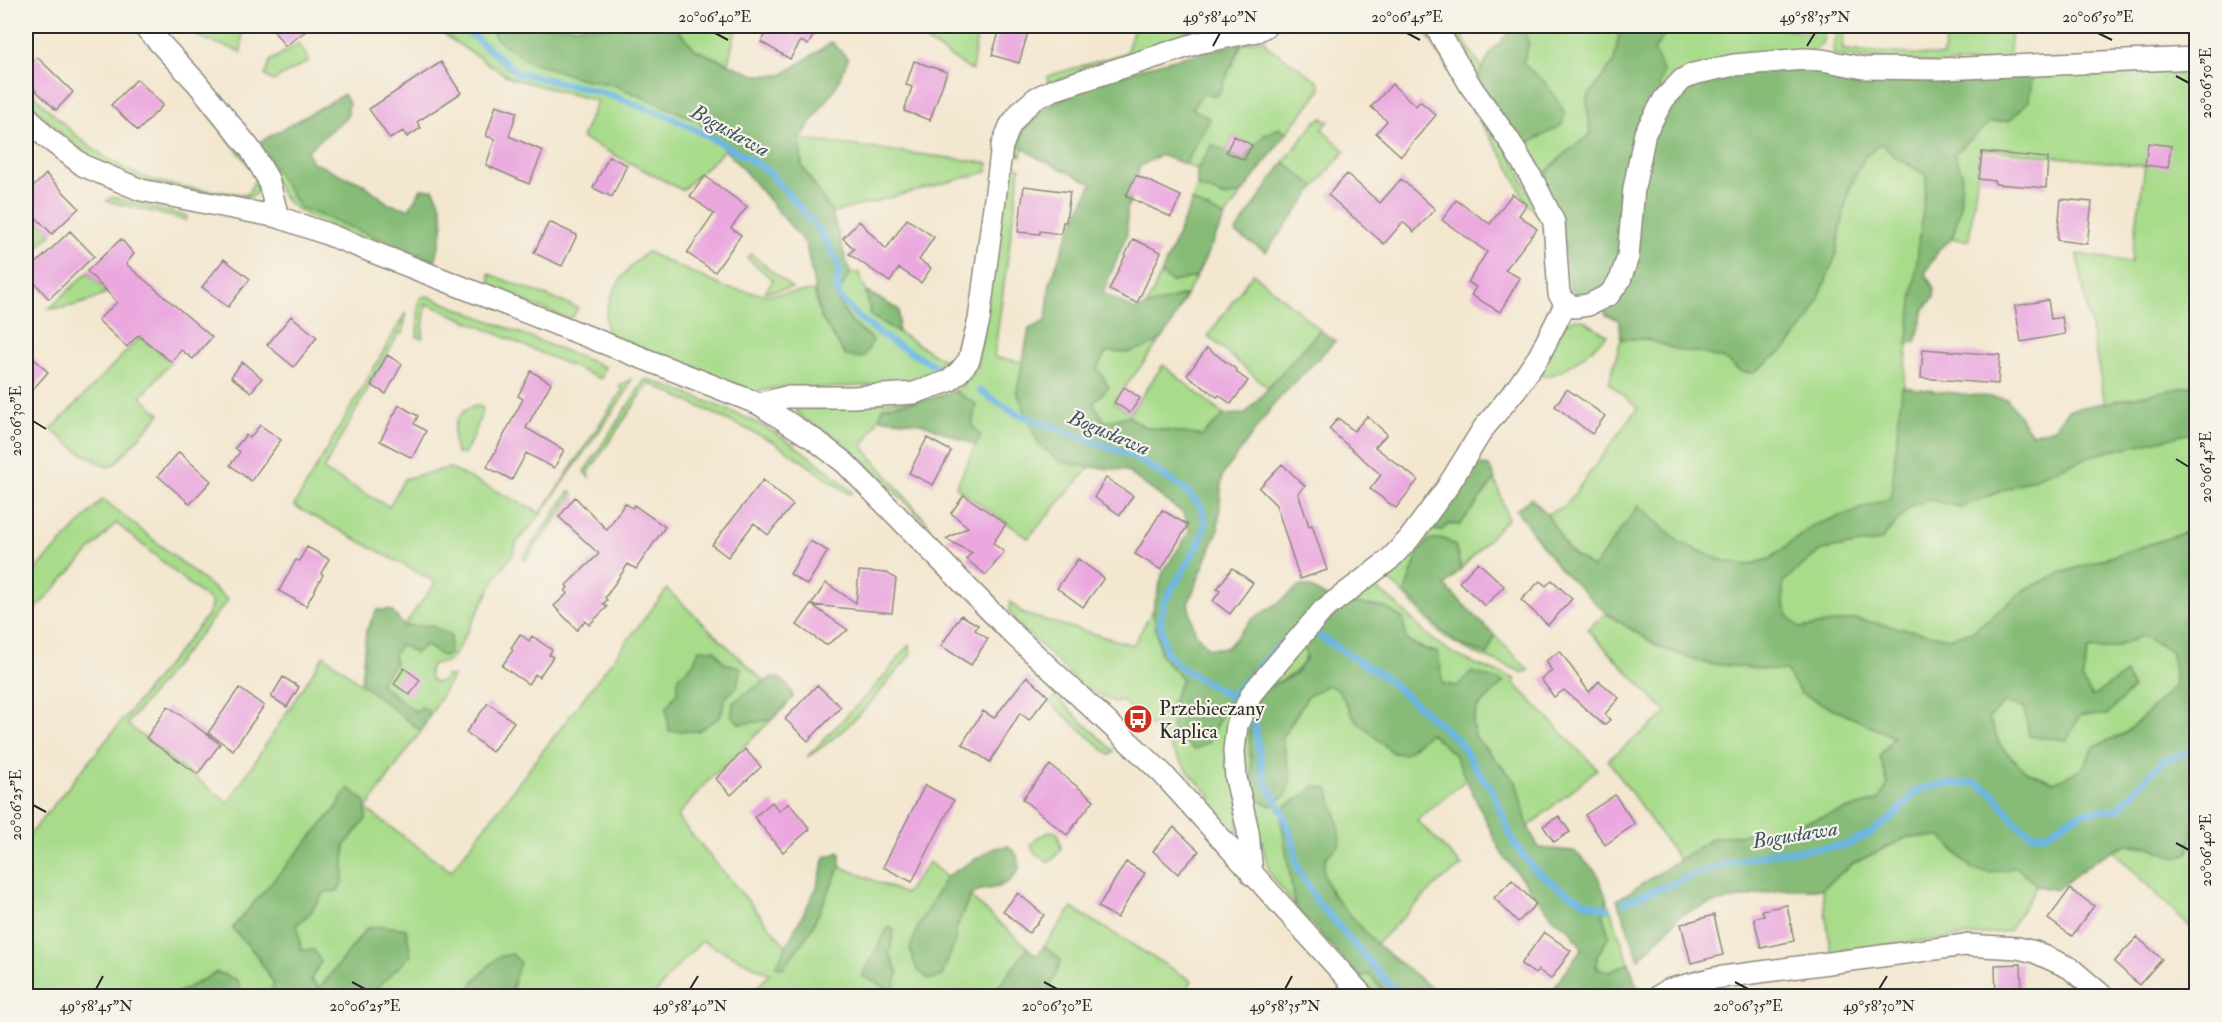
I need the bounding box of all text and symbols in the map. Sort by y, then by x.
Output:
text: 20°06'40"E [679,8,752,27]
text: 49°58'40"N [1183,8,1258,27]
text: 20°06'45"E [1371,8,1443,27]
text: 49°58'35"N [1780,8,1851,27]
text: 20°06'50"E [2062,8,2134,27]
text: 20°06'50"E [2197,47,2216,119]
water label: Bogusława [685,98,774,164]
text: 20°06'30"E [7,386,26,456]
water label: Bogusława [1063,403,1154,462]
text: 20°06'45"E [2197,431,2216,503]
place label: Przebieczany Kaplica [1159,696,1265,745]
bus stop icon: Przebieczany Kaplica [1122,703,1154,735]
text: 20°06'25"E [7,769,26,841]
text: 20°06'40"E [2197,813,2216,886]
water label: Bogusława [1749,815,1840,855]
text: 49°58'45"N [59,997,133,1016]
text: 20°06'25"E [329,997,401,1016]
text: 49°58'40"N [653,997,728,1016]
text: 20°06'30"E [1022,997,1092,1016]
text: 49°58'35"N [1250,997,1321,1016]
text: 20°06'35"E [1713,997,1783,1016]
text: 49°58'30"N [1843,997,1916,1016]

